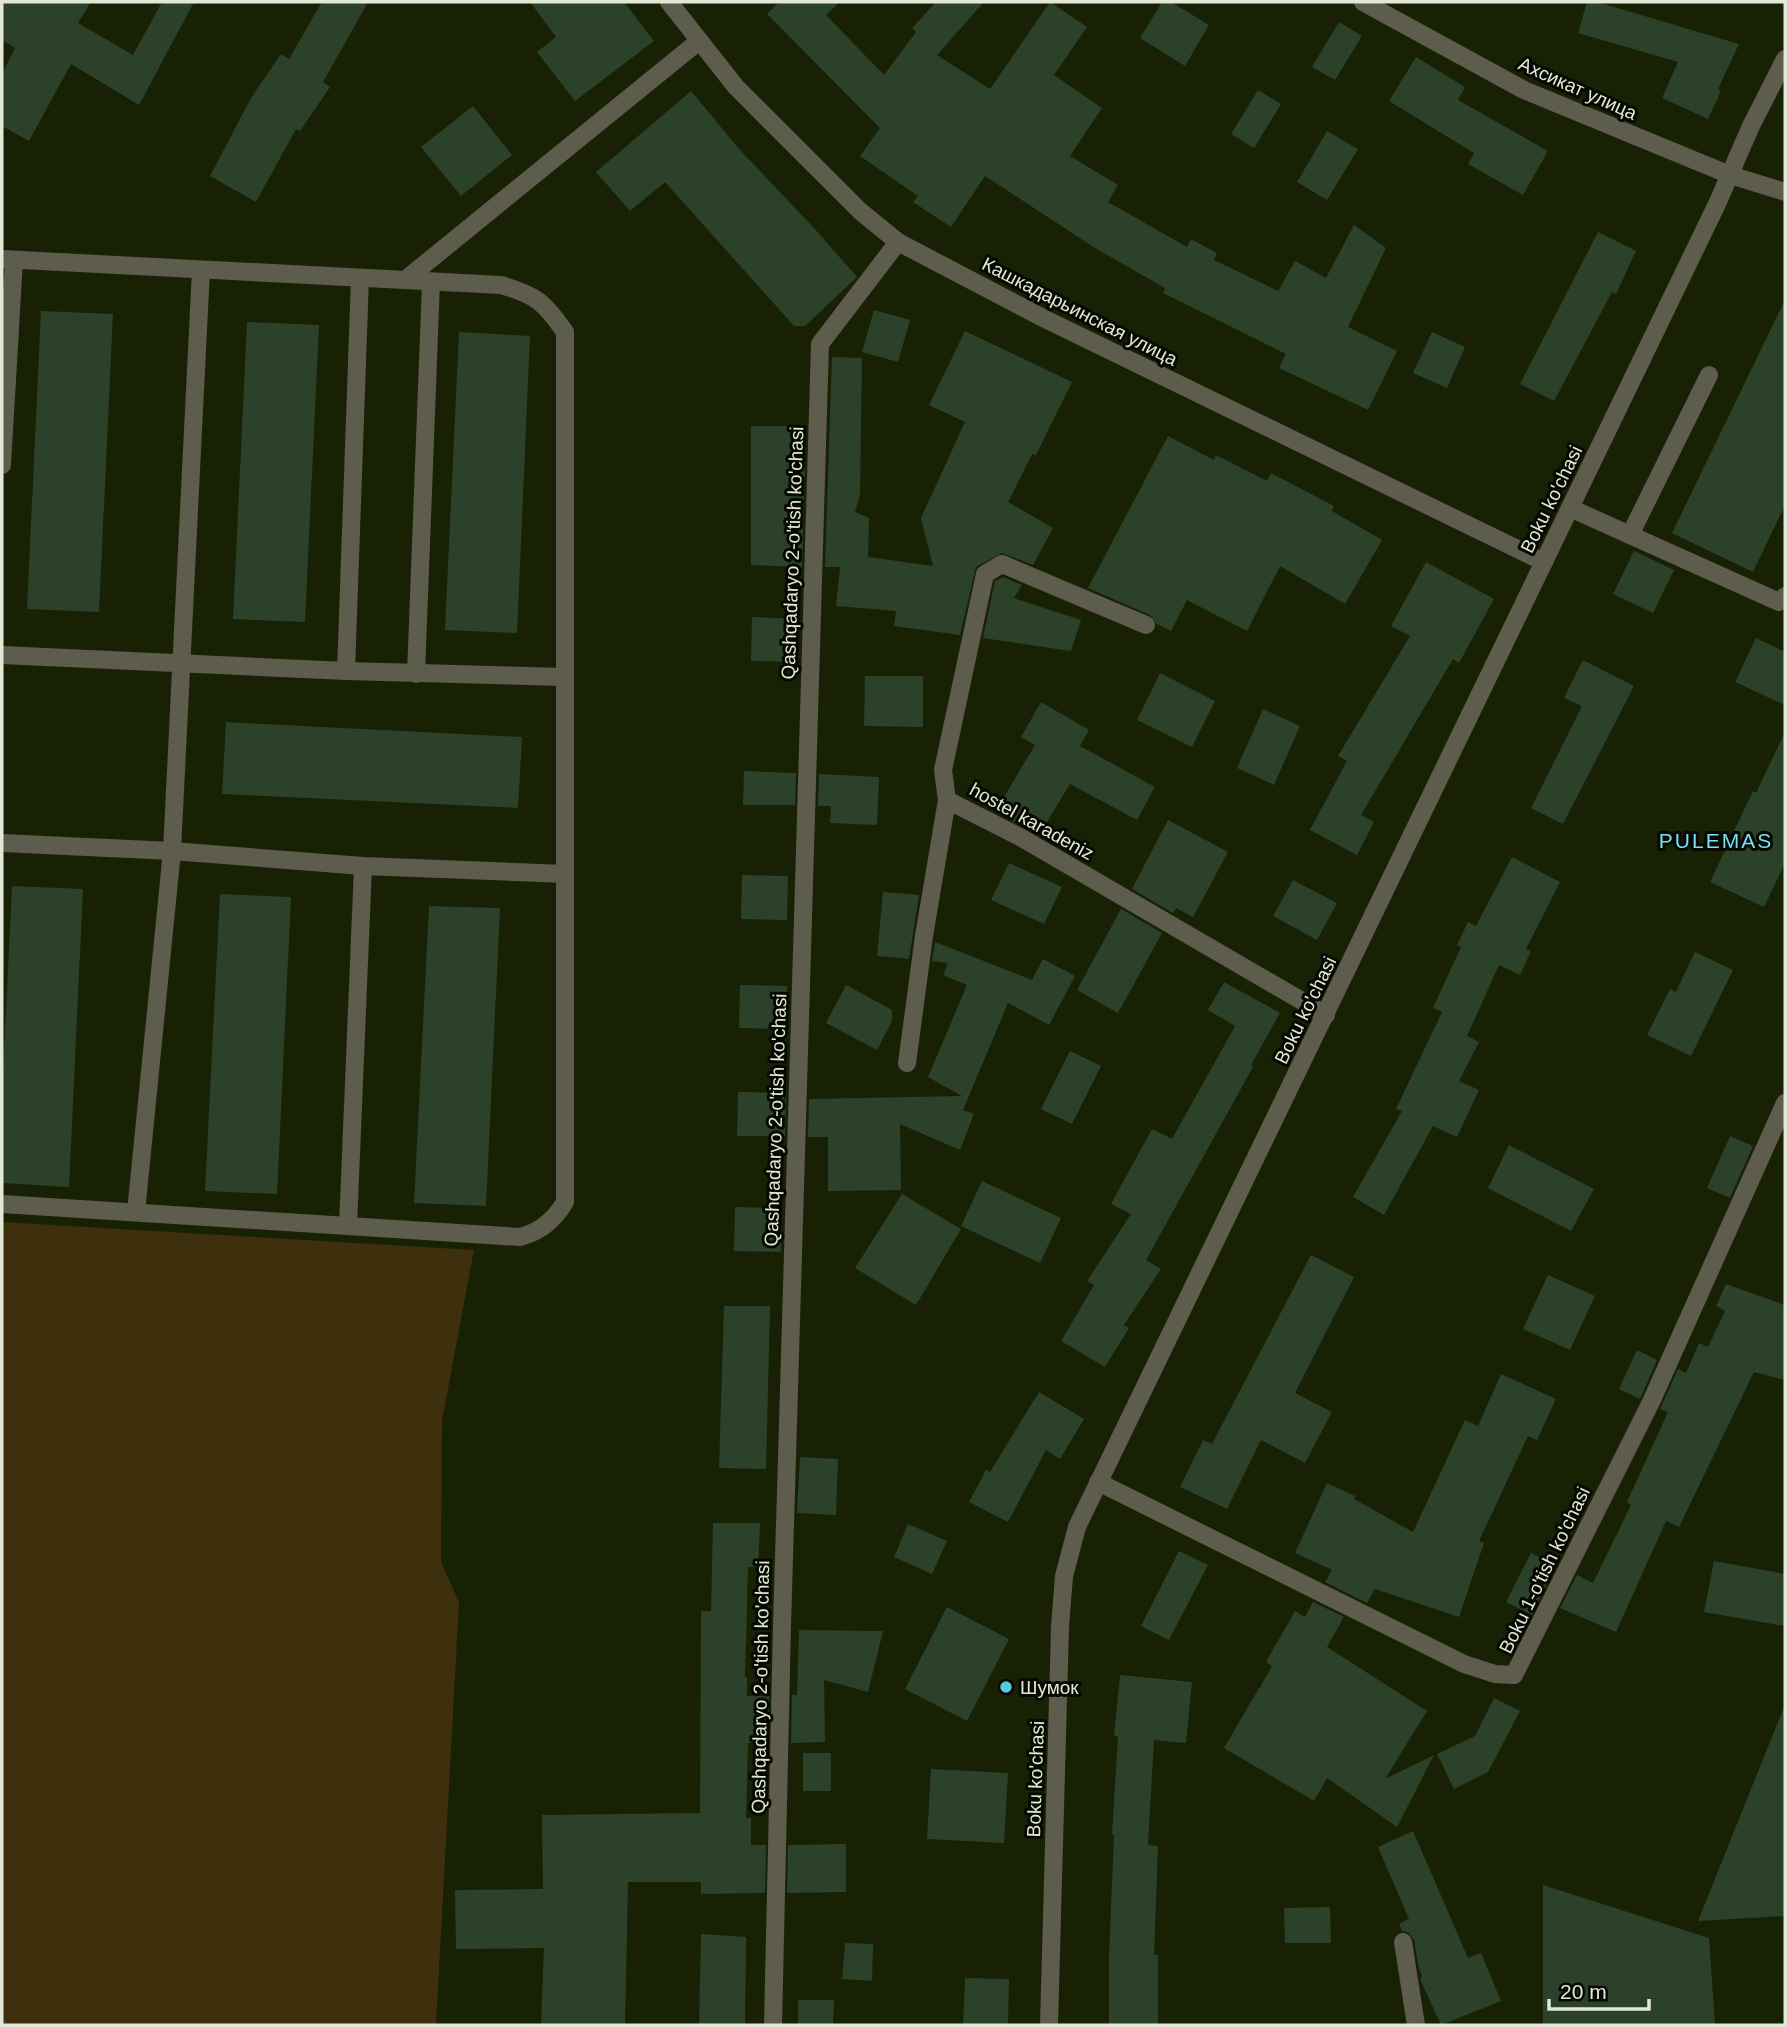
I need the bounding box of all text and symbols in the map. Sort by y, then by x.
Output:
street label: Ахсикат улица [1515,53,1641,124]
street label: Кашкадарьинская улица [979,253,1181,370]
street label: Qashqadaryo 2-o'tish ko'chasi [778,426,807,680]
street label: Boku ko'chasi [1516,442,1586,556]
street label: hostel karadeniz [966,779,1097,864]
district label: PULEMAS [1659,829,1773,852]
street label: Boku ko'chasi [1270,953,1340,1067]
street label: Qashqadaryo 2-o'tish ko'chasi [761,993,790,1247]
street label: Boku 1-o'tish ko'chasi [1495,1484,1594,1657]
street label: Qashqadaryo 2-o'tish ko'chasi [748,1560,773,1814]
place label: Шумок [1020,1677,1079,1698]
marker: Шумок [998,1679,1014,1695]
street label: Boku ko'chasi [1023,1720,1048,1838]
scale bar [1549,1968,1649,2012]
text: 20 m [1560,1980,1607,2003]

